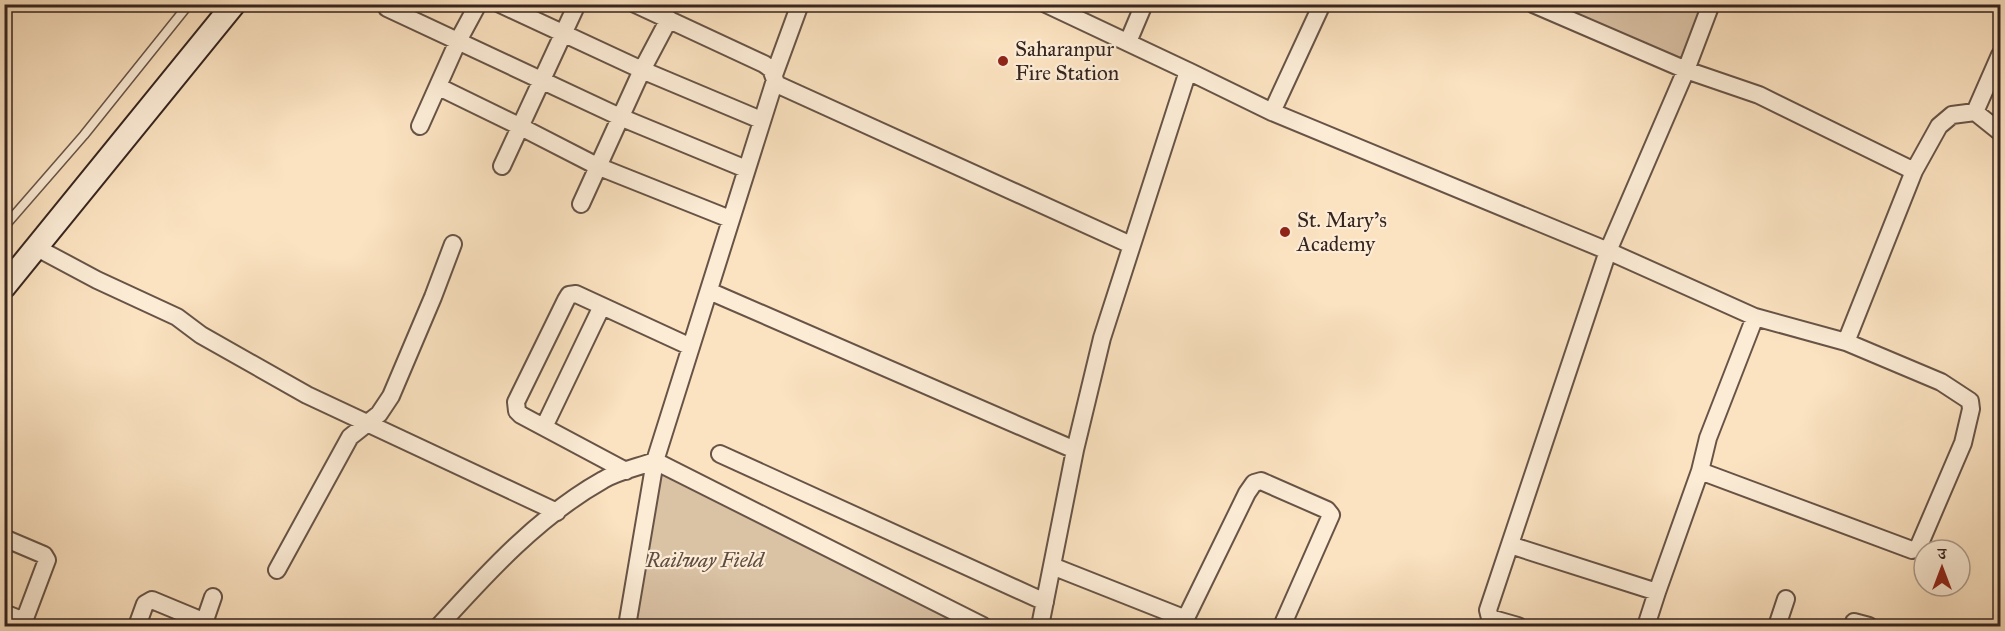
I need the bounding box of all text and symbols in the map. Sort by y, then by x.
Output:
place label: Saharanpur Fire Station [1015,36,1119,86]
marker: Saharanpur Fire Station [996,54,1010,68]
place label: St. Mary's Academy [1296,207,1387,257]
marker: St. Mary's Academy [1278,225,1292,239]
north arrow [1912,538,1972,598]
text: उ [1937,544,1948,563]
park label: Railway Field [645,547,766,573]

